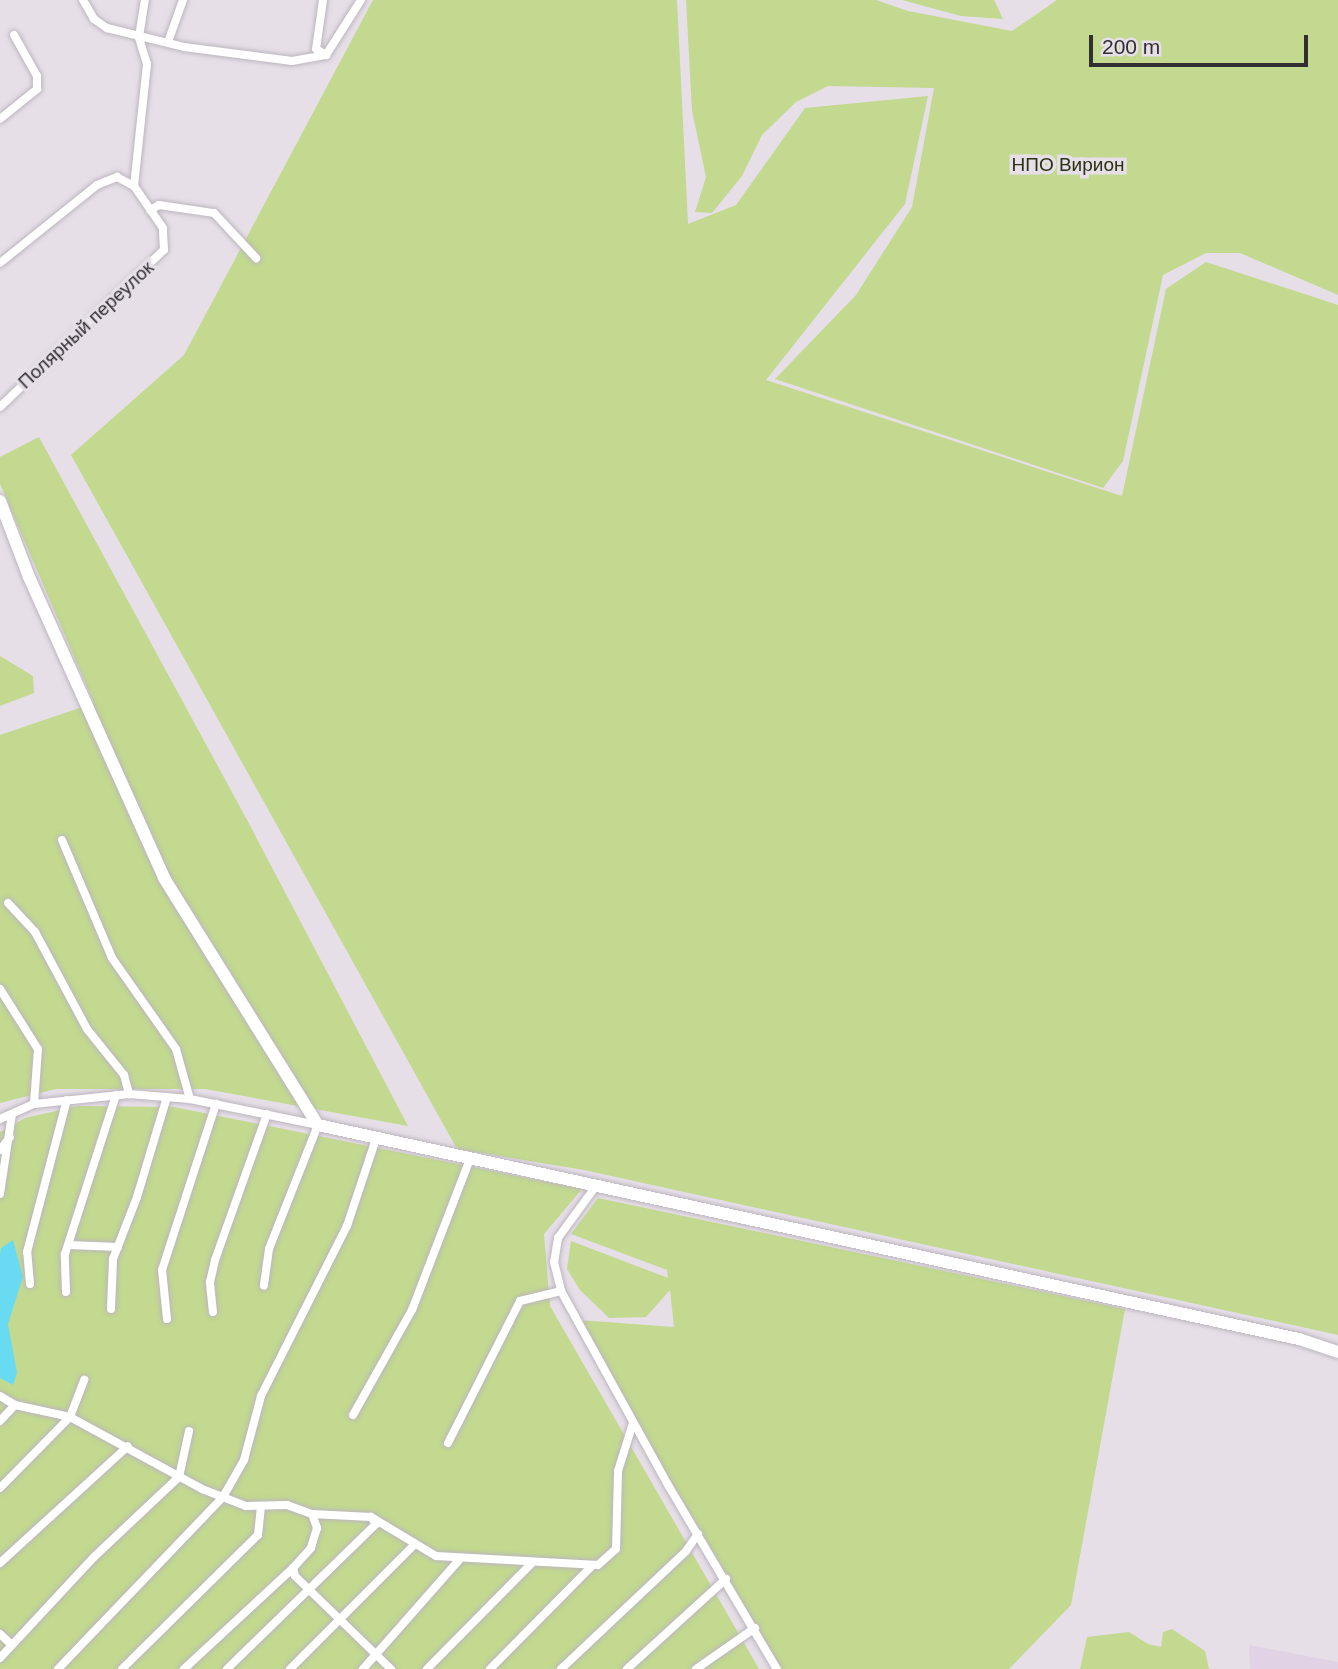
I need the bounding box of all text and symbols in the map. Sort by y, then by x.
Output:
scale bar [1093,21,1312,65]
text: 200 m [1102,35,1160,58]
park label: НПО Вирион [1012,154,1124,176]
street label: Полярный переулок [14,256,158,394]

